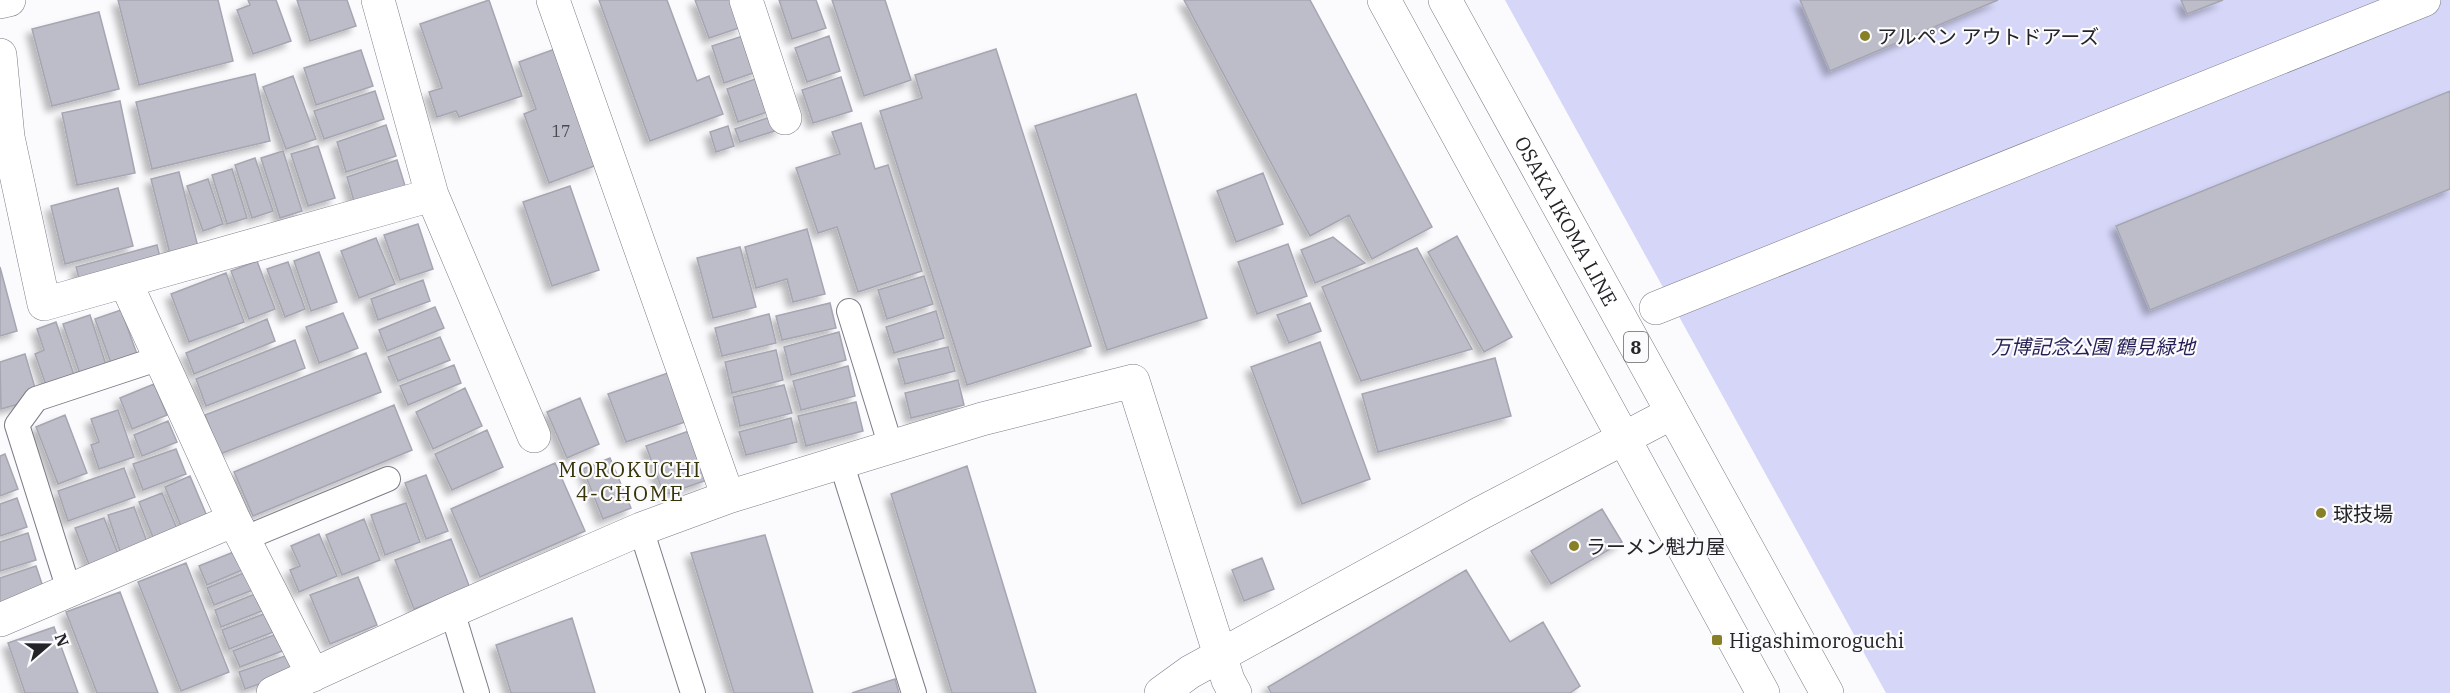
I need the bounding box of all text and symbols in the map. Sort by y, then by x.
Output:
place label: アルペン アウトドアーズ [1877,23,2099,50]
marker: アルペン アウトドアーズ [1858,29,1872,43]
house number: 17 [551,121,571,141]
street label: OSAKA IKOMA LINE [1509,131,1624,310]
road number: 8 [1624,332,1648,362]
park label: 万博記念公園 鶴見緑地 [1991,333,2197,360]
district label: MOROKUCHI 4-CHOME [558,455,702,507]
place label: 球技場 [2333,500,2393,527]
marker: 球技場 [2314,506,2328,520]
place label: ラーメン魁力屋 [1586,533,1725,560]
marker: ラーメン魁力屋 [1567,539,1581,553]
north arrow [18,615,78,675]
place label: Higashimoroguchi [1729,627,1904,654]
text: N [51,631,74,649]
marker: Higashimoroguchi [1710,633,1724,647]

